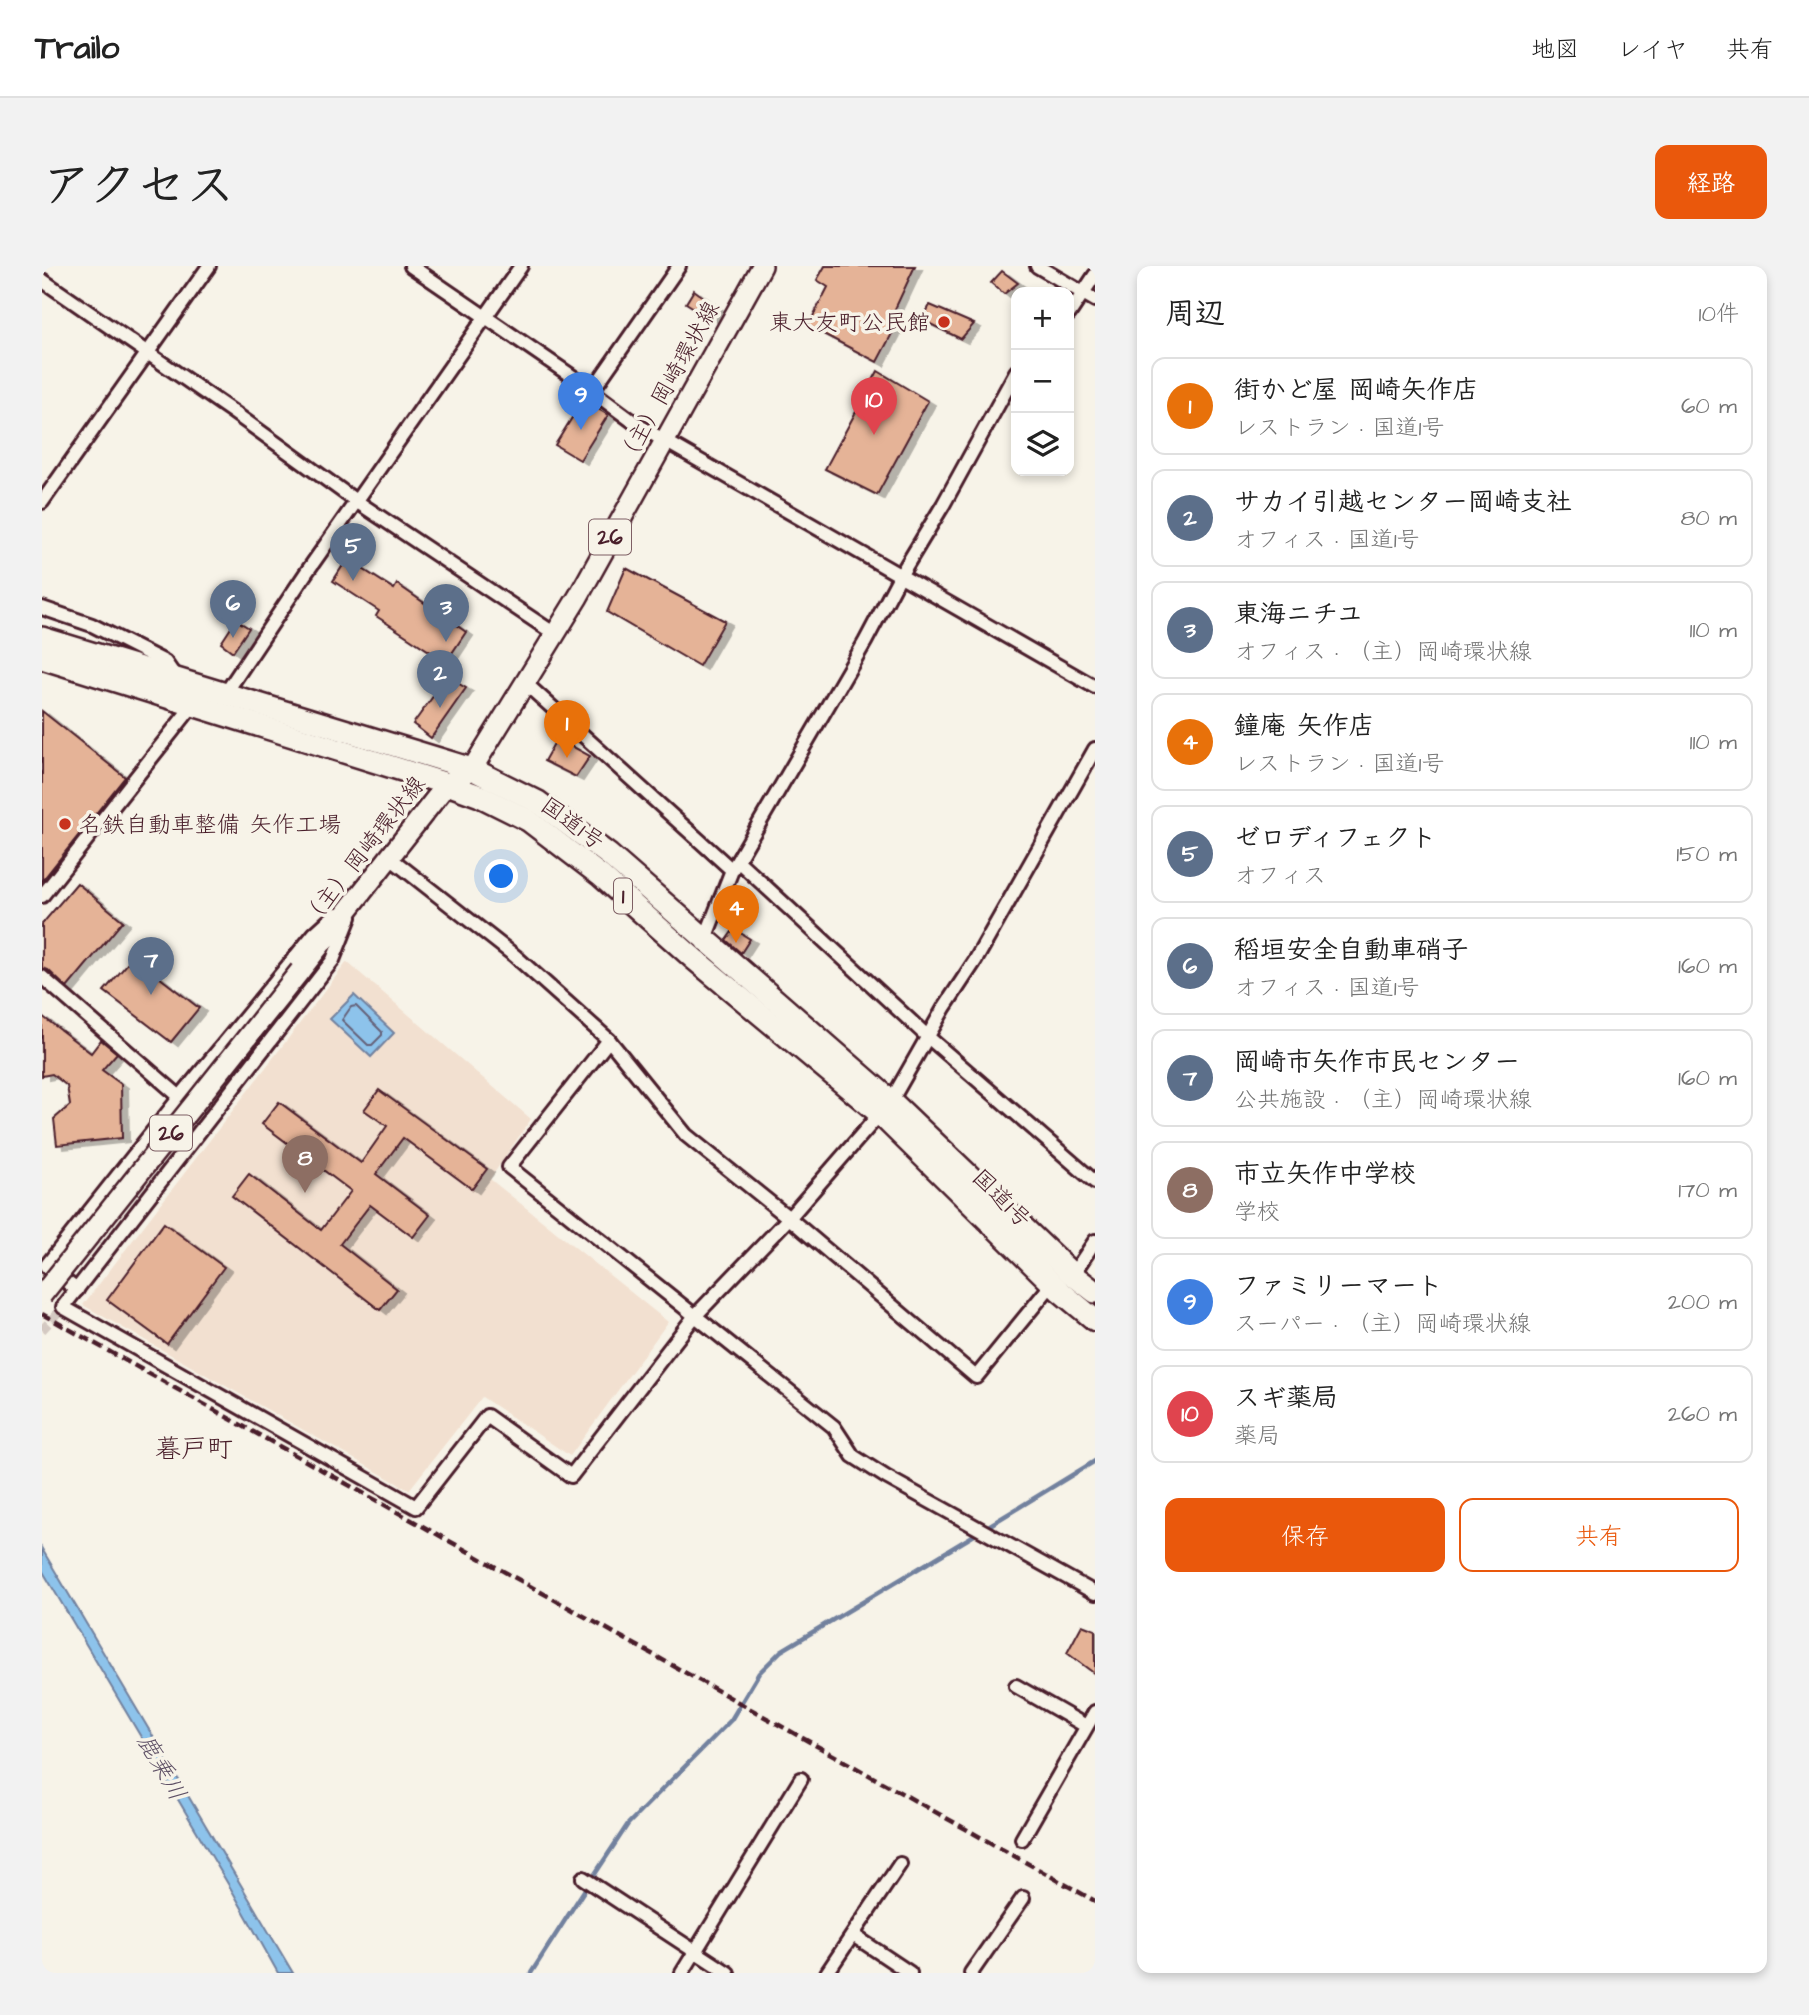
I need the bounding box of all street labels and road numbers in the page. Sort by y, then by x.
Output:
street label: （主）岡崎環状線 [610,295,727,472]
road number: 26 [589,520,631,554]
street label: （主）岡崎環状線 [295,769,433,934]
street label: 国道1号 [534,790,611,858]
road number: 1 [614,878,632,914]
road number: 26 [150,1116,192,1150]
street label: 国道1号 [965,1162,1038,1235]

